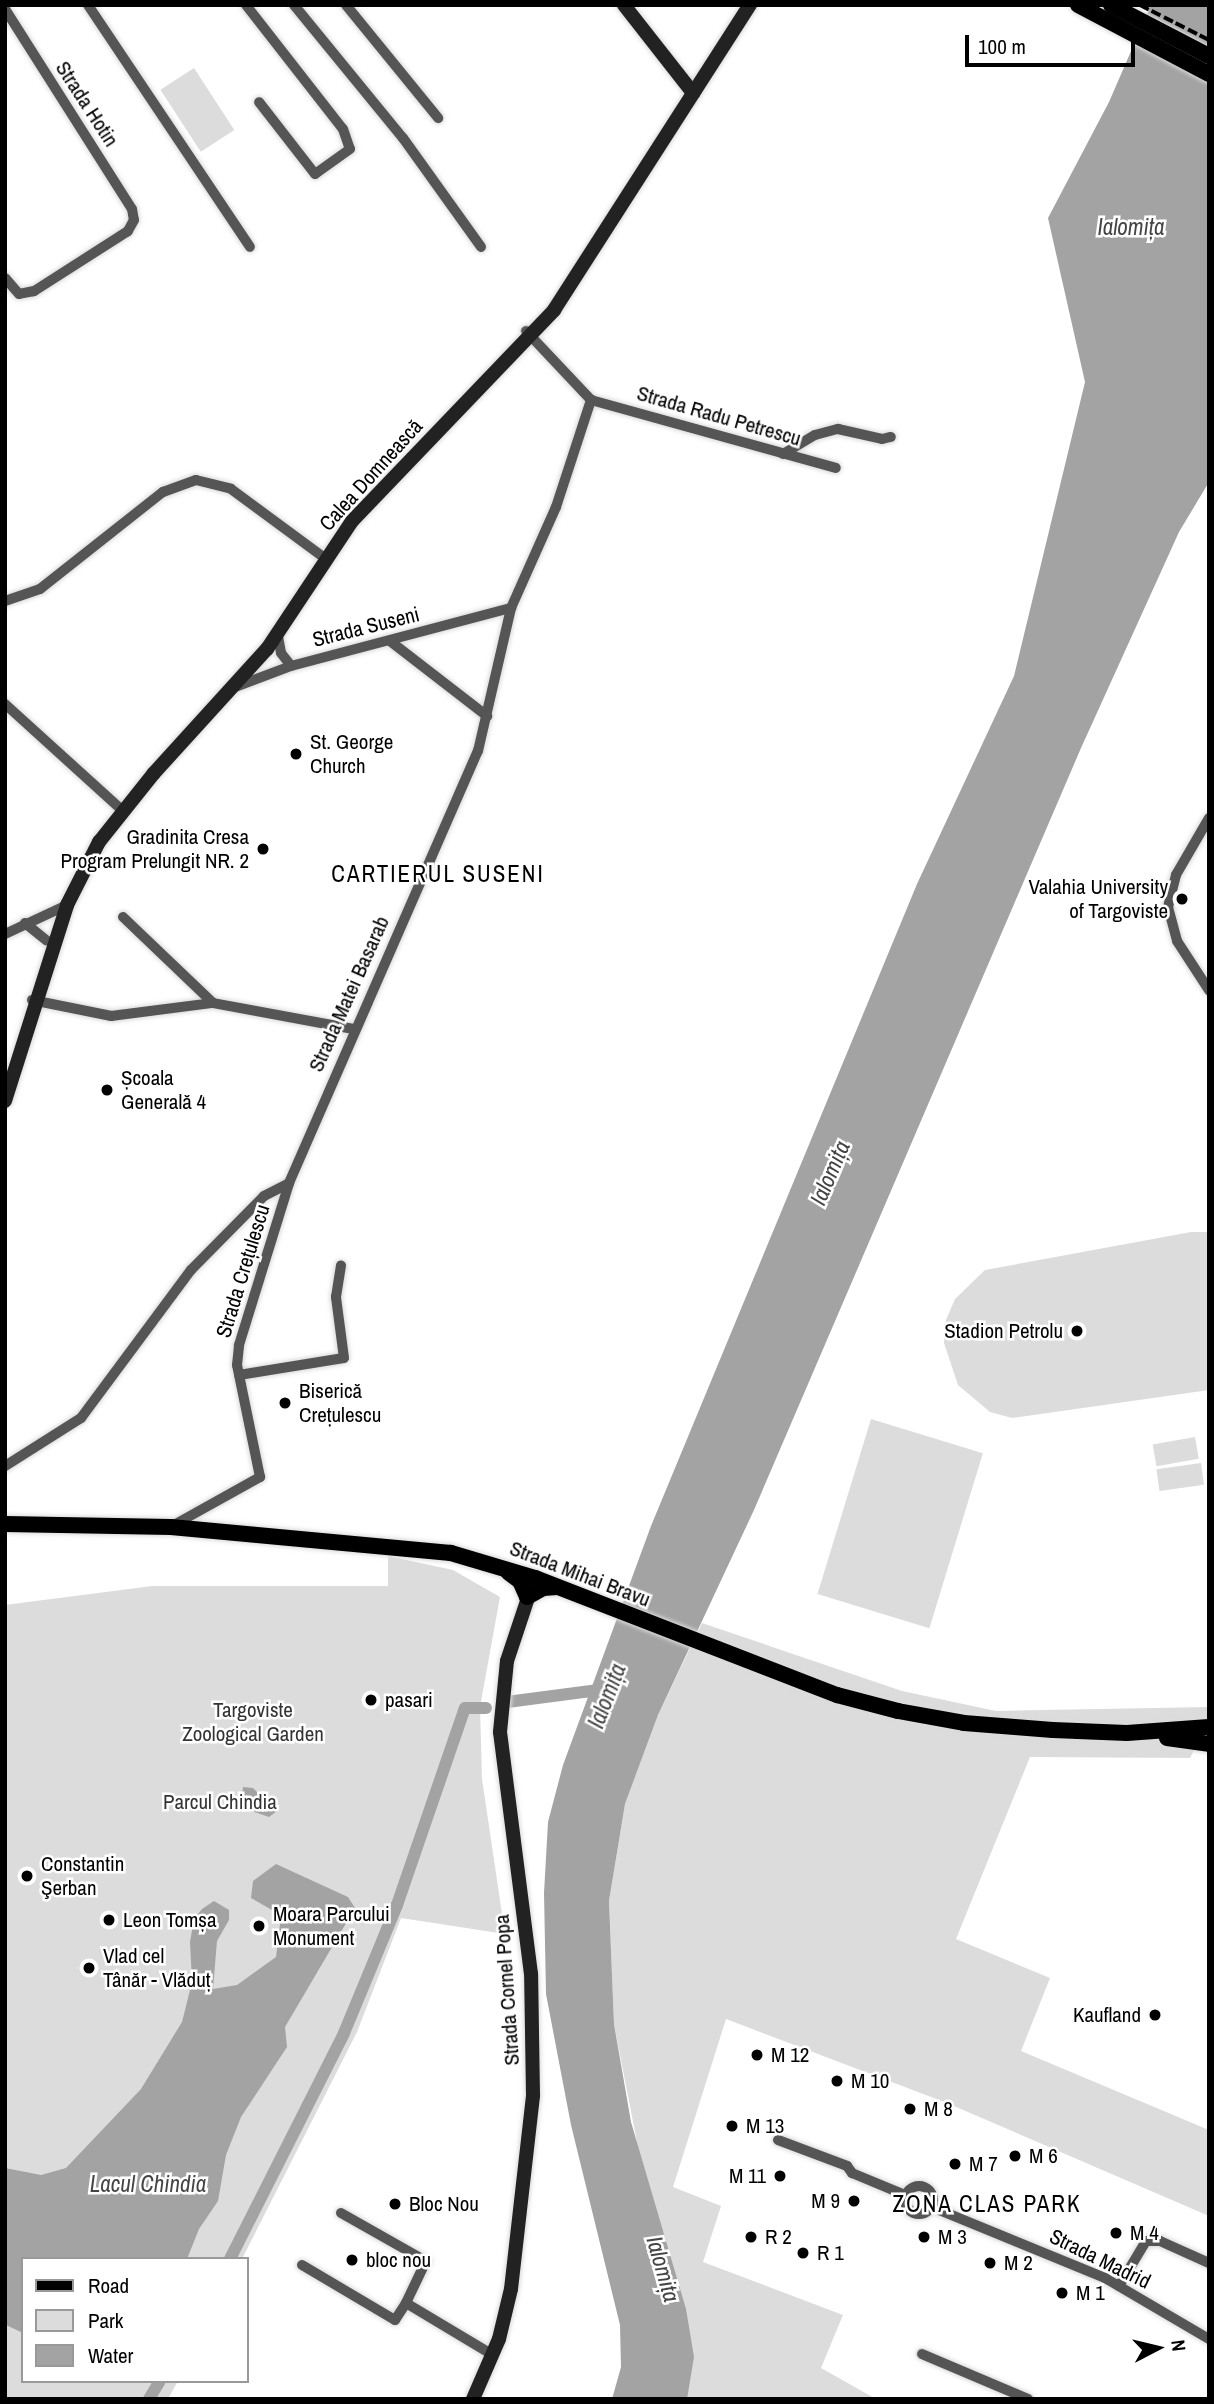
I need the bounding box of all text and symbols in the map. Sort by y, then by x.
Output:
scale bar [969,21,1139,65]
text: 100 m [978,32,1026,61]
street label: Strada Hotin [50,57,124,151]
water label: Ialomița [1097,213,1165,241]
street label: Strada Radu Petrescu [634,381,804,451]
street label: Calea Domnească [314,414,428,536]
street label: Strada Suseni [310,602,422,652]
place label: St. George Church [310,729,393,779]
marker: St. George Church [288,746,304,762]
place label: Gradinita Cresa Program Prelungit NR. 2 [60,824,249,874]
marker: Gradinita Cresa Program Prelungit NR. 2 [255,841,271,857]
district label: CARTIERUL SUSENI [333,860,543,888]
place label: Valahia University of Targoviste [1029,874,1168,924]
marker: Valahia University of Targoviste [1174,891,1190,907]
street label: Strada Matei Basarab [303,912,395,1076]
place label: Școala Generală 4 [121,1065,206,1115]
marker: Școala Generală 4 [99,1082,115,1098]
water label: Ialomița [804,1137,856,1209]
street label: Strada Crețulescu [211,1201,275,1341]
place label: Stadion Petrolu [944,1318,1063,1344]
marker: Stadion Petrolu [1069,1323,1085,1339]
place label: Biserică Crețulescu [299,1378,381,1428]
marker: Biserică Crețulescu [277,1395,293,1411]
street label: Strada Mihai Bravu [506,1536,654,1612]
water label: Ialomița [582,1660,632,1732]
place label: pasari [385,1687,433,1713]
marker: pasari [363,1692,379,1708]
park label: Targoviste Zoological Garden [182,1697,324,1747]
park label: Parcul Chindia [163,1789,277,1815]
place label: Constantin Şerban [41,1851,124,1901]
marker: Constantin Şerban [19,1868,35,1884]
place label: Moara Parcului Monument [273,1901,390,1951]
place label: Leon Tomșa [123,1907,217,1933]
marker: Leon Tomșa [101,1912,117,1928]
street label: Strada Cornel Popa [489,1914,525,2066]
marker: Moara Parcului Monument [251,1918,267,1934]
place label: Vlad cel Tânăr - Vlăduț [103,1943,211,1993]
marker: Vlad cel Tânăr - Vlăduț [81,1960,97,1976]
place label: Kaufland [1073,2002,1141,2028]
marker: Kaufland [1147,2007,1163,2023]
place label: M 12 [771,2042,809,2068]
marker: M 12 [749,2047,765,2063]
place label: M 10 [851,2068,889,2094]
marker: M 10 [829,2073,845,2089]
place label: M 8 [924,2096,953,2122]
marker: M 8 [902,2101,918,2117]
place label: M 13 [746,2113,784,2139]
marker: M 13 [724,2118,740,2134]
place label: M 6 [1029,2143,1058,2169]
marker: M 6 [1007,2148,1023,2164]
place label: M 7 [969,2151,998,2177]
marker: M 7 [947,2156,963,2172]
place label: M 11 [729,2163,766,2189]
marker: M 11 [772,2168,788,2184]
water label: Lacul Chindia [90,2170,206,2198]
place label: M 9 [811,2188,840,2214]
district label: ZONA CLAS PARK [894,2190,1080,2218]
place label: Bloc Nou [409,2191,479,2217]
marker: M 9 [846,2193,862,2209]
marker: Bloc Nou [387,2196,403,2212]
place label: M 4 [1130,2220,1159,2246]
place label: R 2 [765,2224,792,2250]
place label: M 3 [938,2224,967,2250]
street label: Strada Madrid [1045,2224,1155,2294]
marker: M 4 [1108,2225,1124,2241]
marker: R 2 [743,2229,759,2245]
marker: M 3 [916,2229,932,2245]
water label: Ialomița [640,2233,686,2305]
place label: R 1 [817,2240,844,2266]
marker: R 1 [795,2245,811,2261]
place label: bloc nou [366,2247,431,2273]
place label: M 2 [1004,2250,1033,2276]
marker: bloc nou [344,2252,360,2268]
marker: M 2 [982,2255,998,2271]
legend [21,2257,248,2383]
text: Road [88,2271,129,2300]
place label: M 1 [1076,2280,1105,2306]
marker: M 1 [1054,2285,1070,2301]
text: Park [88,2306,123,2335]
north arrow [1123,2313,1193,2383]
text: N [1165,2338,1192,2353]
text: Water [88,2341,133,2370]

